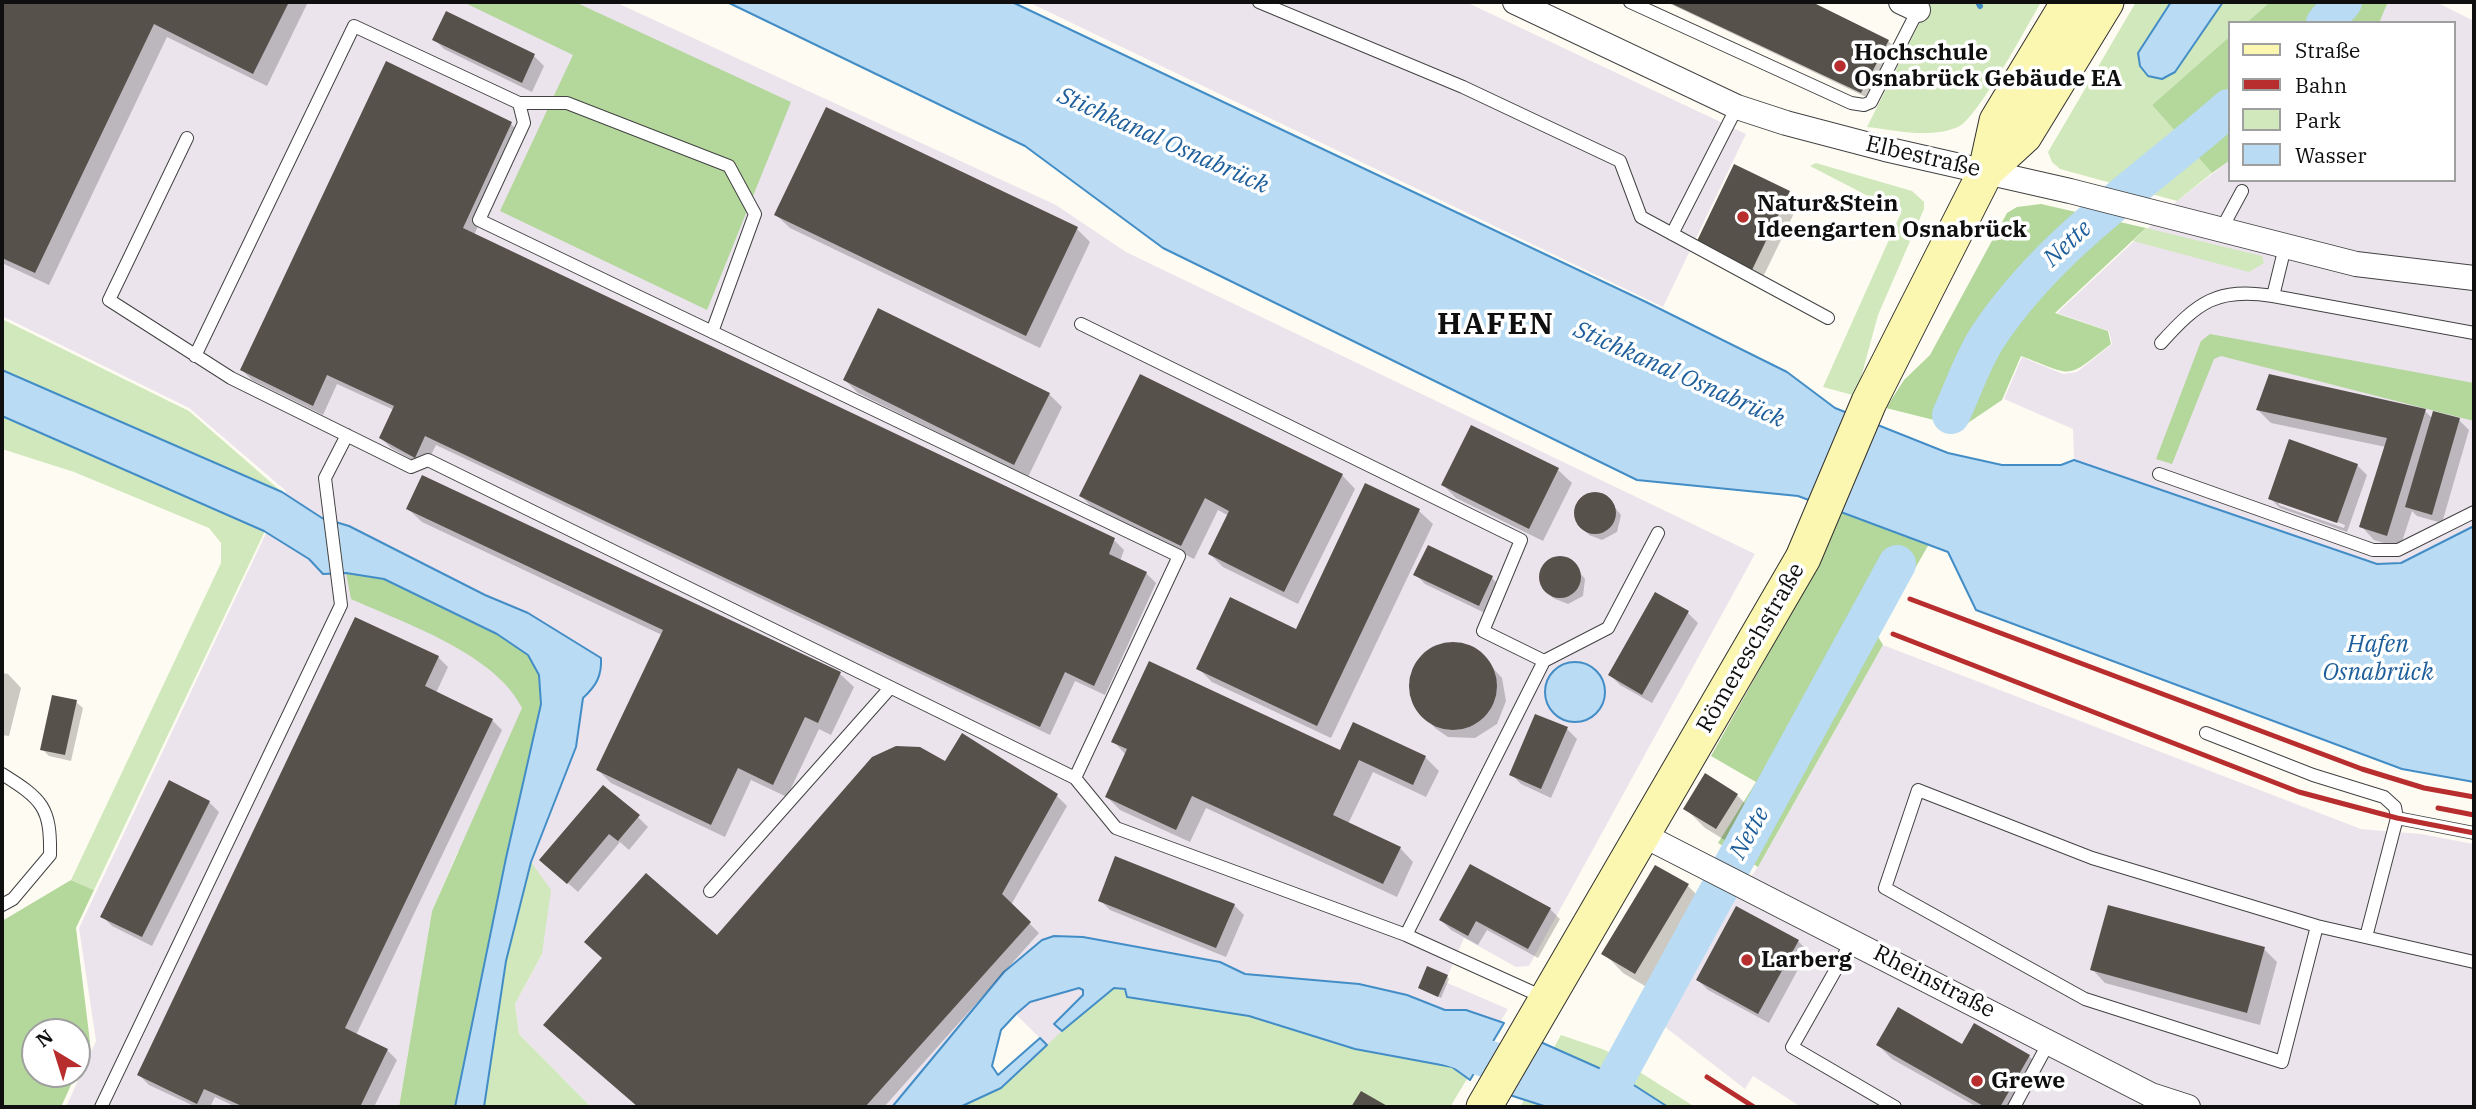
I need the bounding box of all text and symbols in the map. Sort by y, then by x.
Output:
legend [2228,21,2455,182]
text: Straße [2295,36,2360,64]
place label: Hochschule Osnabrück Gebäude EA [1854,39,2122,93]
marker: Hochschule Osnabrück Gebäude EA [1832,58,1848,74]
text: Bahn [2295,71,2347,99]
water label: Stichkanal Osnabrück [1053,81,1273,201]
text: Park [2295,106,2341,134]
street label: Elbestraße [1863,130,1983,184]
text: Wasser [2295,141,2366,169]
place label: Natur&Stein Ideengarten Osnabrück [1757,190,2027,244]
marker: Natur&Stein Ideengarten Osnabrück [1735,209,1751,225]
water label: Nette [2038,215,2098,273]
district label: HAFEN [1438,307,1554,343]
water label: Stichkanal Osnabrück [1569,315,1789,435]
street label: Römereschstraße [1691,558,1811,738]
water label: Hafen Osnabrück [2322,631,2434,687]
water label: Nette [1724,802,1776,864]
street label: Rheinstraße [1868,939,2000,1025]
place label: Larberg [1761,946,1852,974]
marker: Larberg [1739,952,1755,968]
north arrow [21,1018,91,1088]
text: N [31,1024,58,1052]
place label: Grewe [1991,1067,2065,1095]
marker: Grewe [1969,1073,1985,1089]

